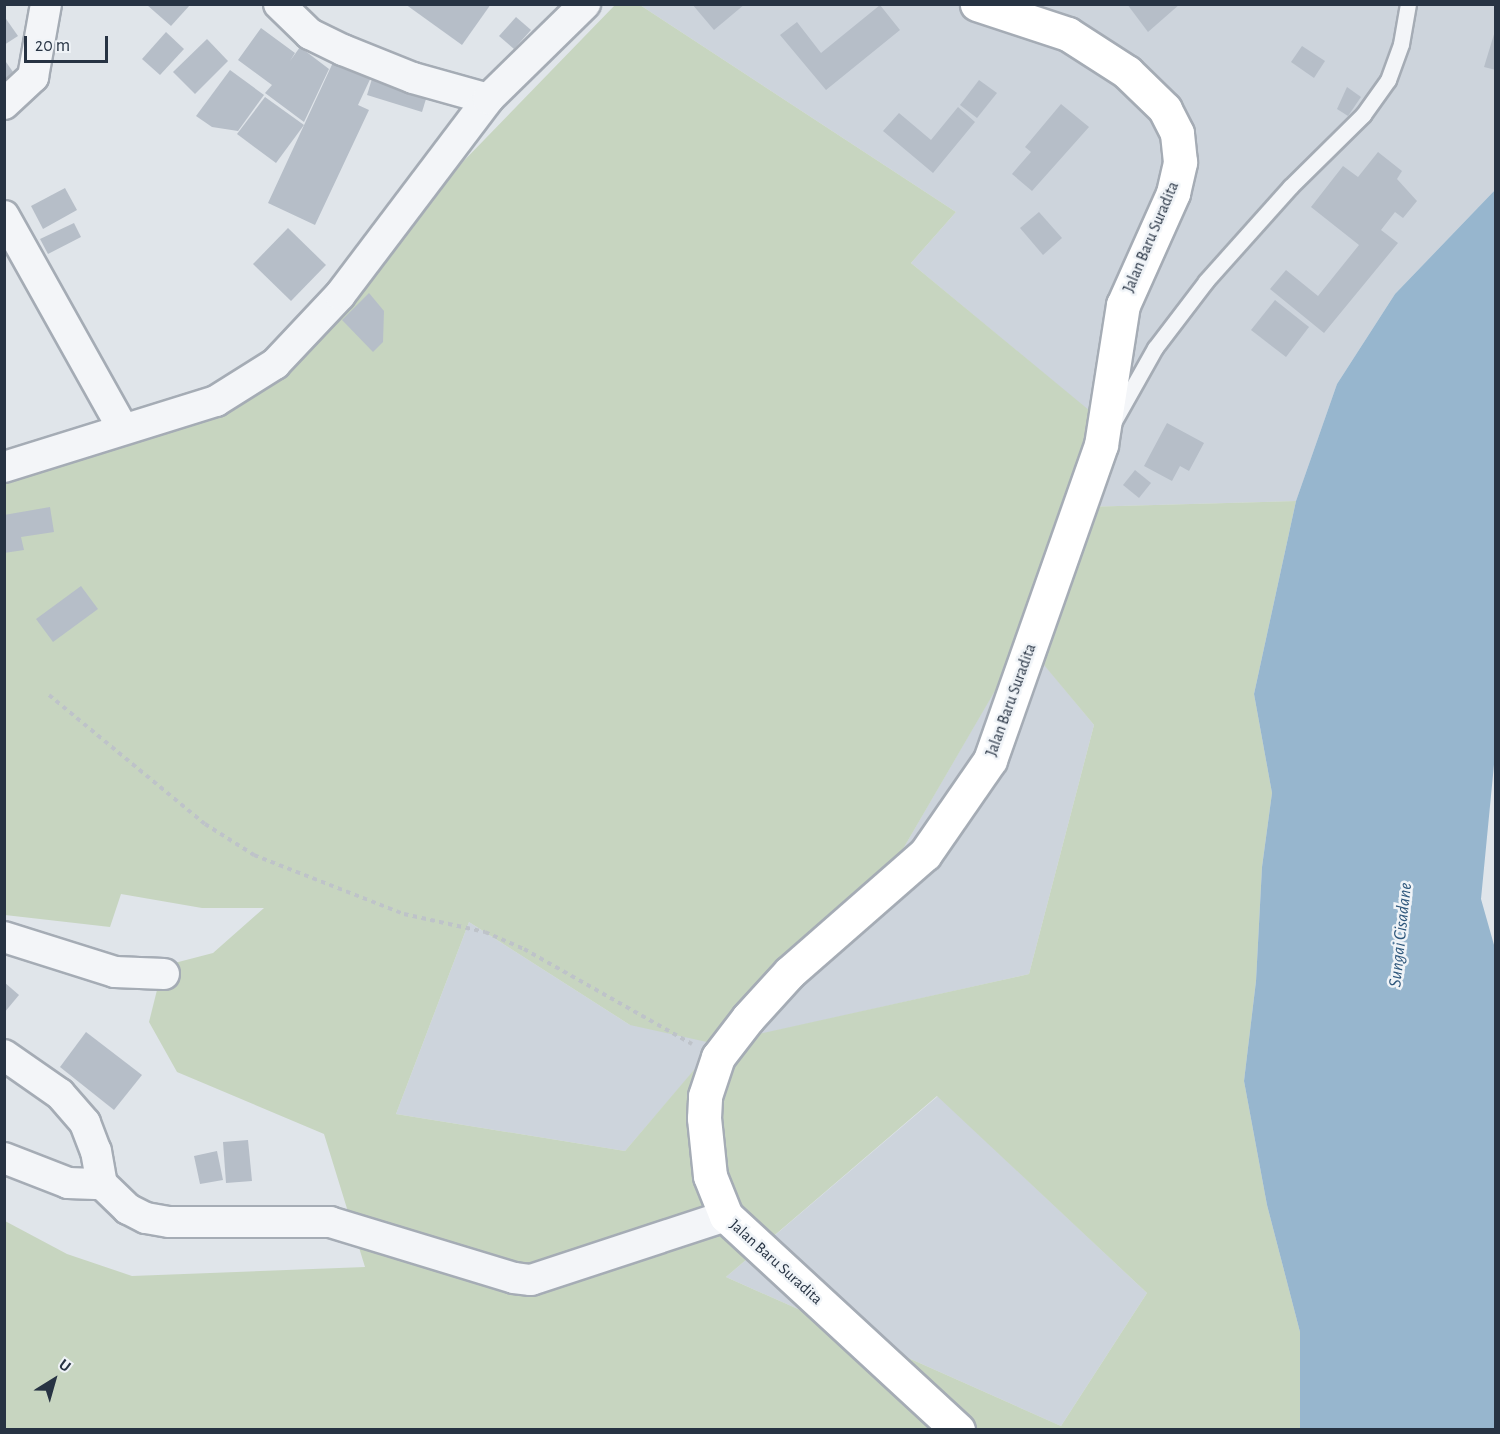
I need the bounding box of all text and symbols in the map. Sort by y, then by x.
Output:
scale bar [27,24,111,62]
text: 20 m [35,37,70,55]
street label: Jalan Baru Suradita [1119,179,1183,295]
street label: Jalan Baru Suradita [982,641,1040,759]
water label: Sungai Cisadane [1385,882,1417,988]
street label: Jalan Baru Suradita [726,1215,826,1309]
north arrow [24,1350,84,1410]
text: U [56,1356,74,1375]

